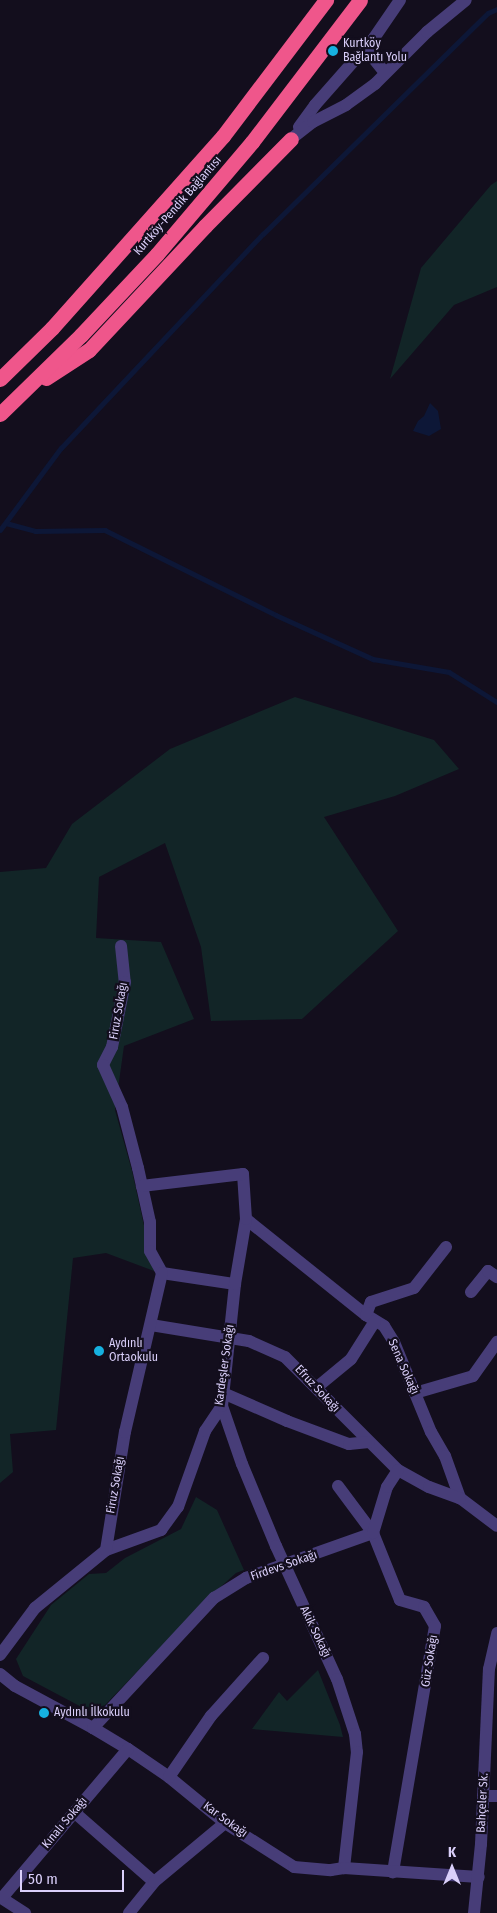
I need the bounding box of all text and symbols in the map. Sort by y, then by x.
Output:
place label: Kurtköy Bağlantı Yolu [343,37,407,65]
marker: Kurtköy Bağlantı Yolu [327,45,339,57]
street label: Kurtköy-Pendik Bağlantısı [131,154,225,258]
street label: Firuz Sokağı [107,981,131,1041]
street label: Kardeşler Sokağı [212,1324,238,1406]
place label: Aydınlı Ortaokulu [109,1337,158,1365]
street label: Sena Sokağı [384,1337,422,1397]
marker: Aydınlı Ortaokulu [93,1345,105,1357]
street label: Efruz Sokağı [292,1362,342,1416]
street label: Firuz Sokağı [104,1455,128,1515]
street label: Firdevs Sokağı [249,1548,319,1584]
street label: Akik Sokağı [296,1604,334,1660]
street label: Güz Sokağı [419,1634,441,1688]
place label: Aydınlı İlkokulu [54,1706,130,1720]
marker: Aydınlı İlkokulu [38,1707,50,1719]
street label: Bahçeler Sk. [474,1773,492,1833]
street label: Kınalı Sokağı [39,1794,91,1852]
street label: Kar Sokağı [200,1799,250,1841]
north arrow [427,1843,477,1893]
text: K [448,1844,456,1861]
scale bar [22,1860,126,1892]
text: 50 m [28,1870,58,1888]

